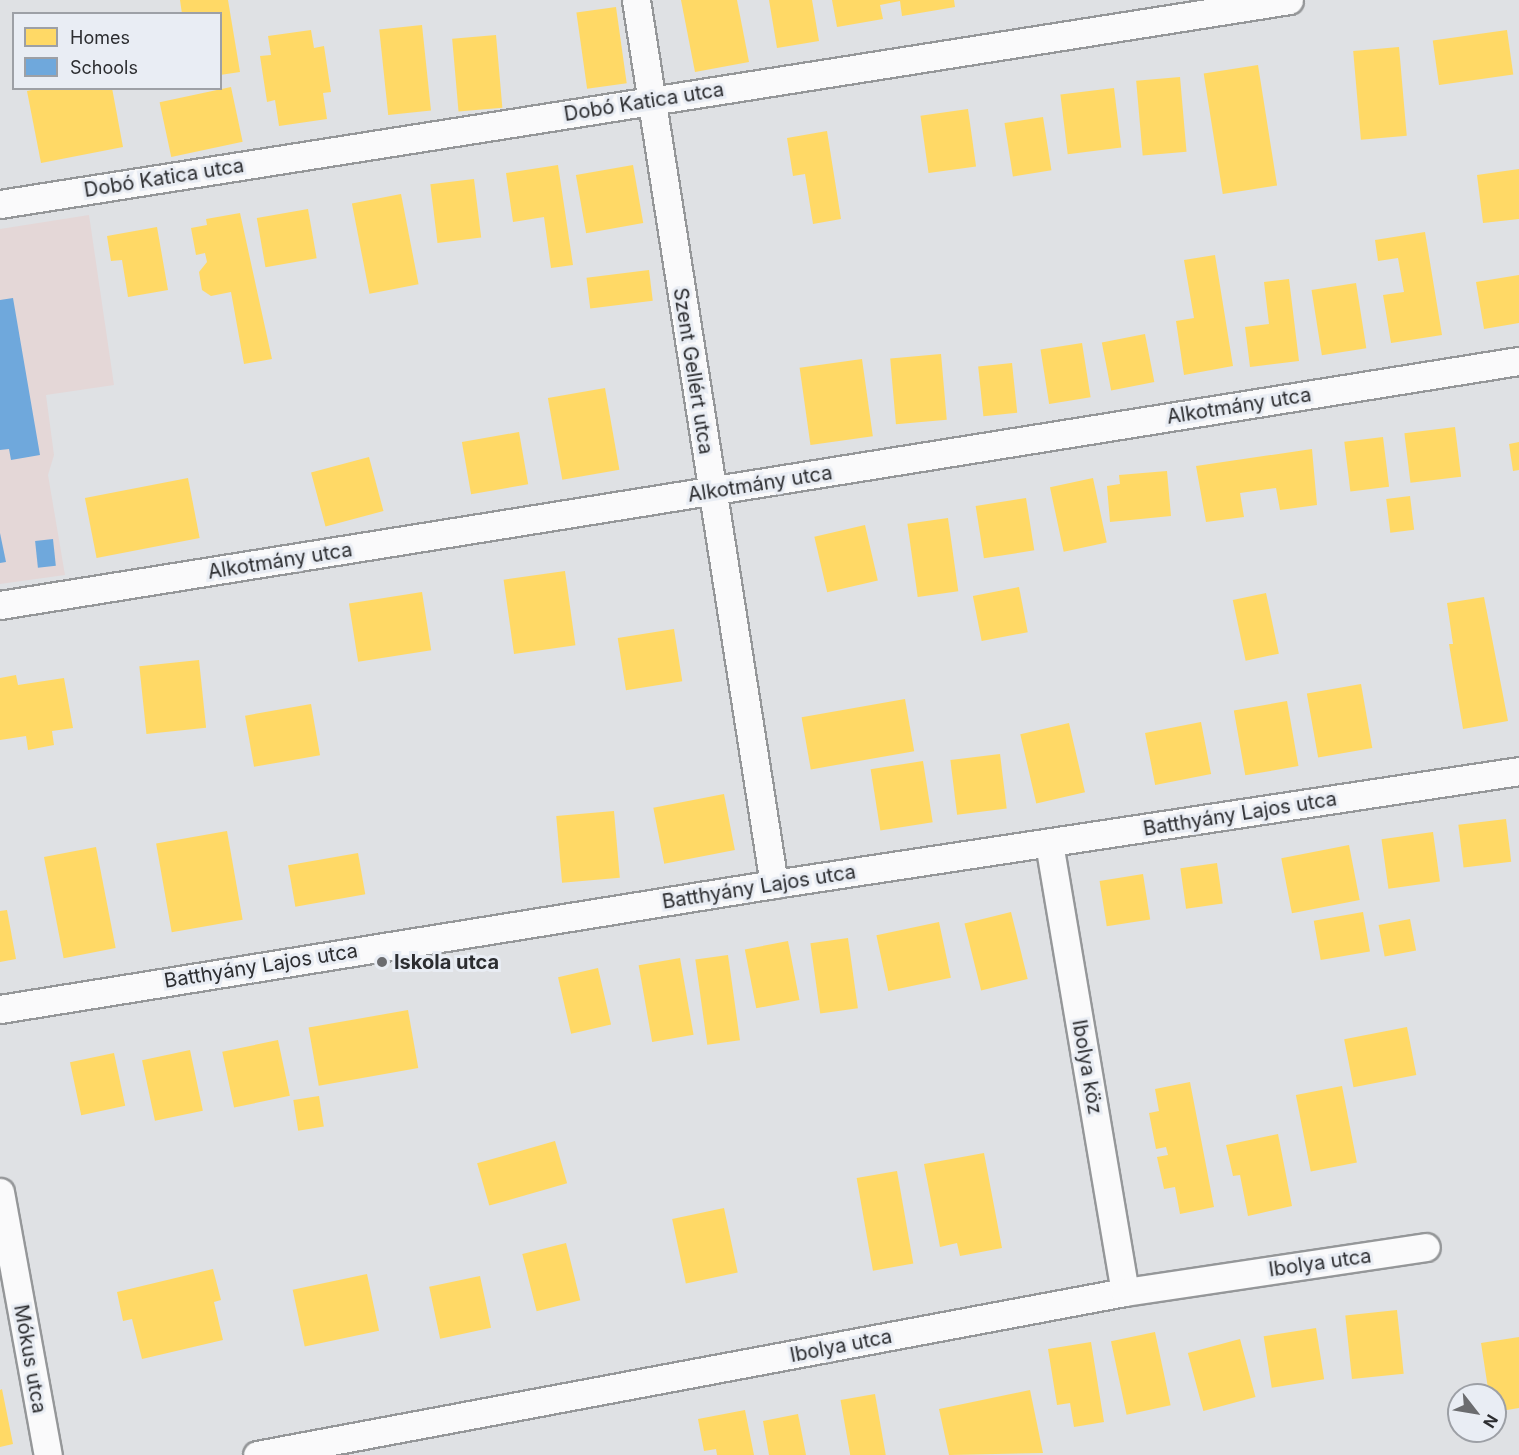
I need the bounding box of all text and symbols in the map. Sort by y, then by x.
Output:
legend [12,12,222,90]
text: Homes [70,27,130,48]
text: Schools [70,57,138,78]
street label: Dobó Katica utca [562,77,726,127]
street label: Dobó Katica utca [82,153,246,203]
street label: Szent Gellért utca [668,286,718,456]
street label: Alkotmány utca [1165,383,1313,429]
street label: Alkotmány utca [686,461,834,507]
street label: Alkotmány utca [206,538,354,584]
street label: Batthyány Lajos utca [1141,787,1339,841]
street label: Batthyány Lajos utca [660,860,858,914]
street label: Batthyány Lajos utca [162,939,360,993]
place label: Iskola utca [394,950,499,974]
marker: Iskola utca [375,955,389,969]
street label: Ibolya köz [1067,1018,1107,1116]
street label: Ibolya utca [1267,1244,1373,1282]
street label: Mókus utca [9,1303,51,1415]
street label: Ibolya utca [788,1324,894,1368]
north arrow [1447,1383,1507,1443]
text: N [1479,1411,1502,1432]

